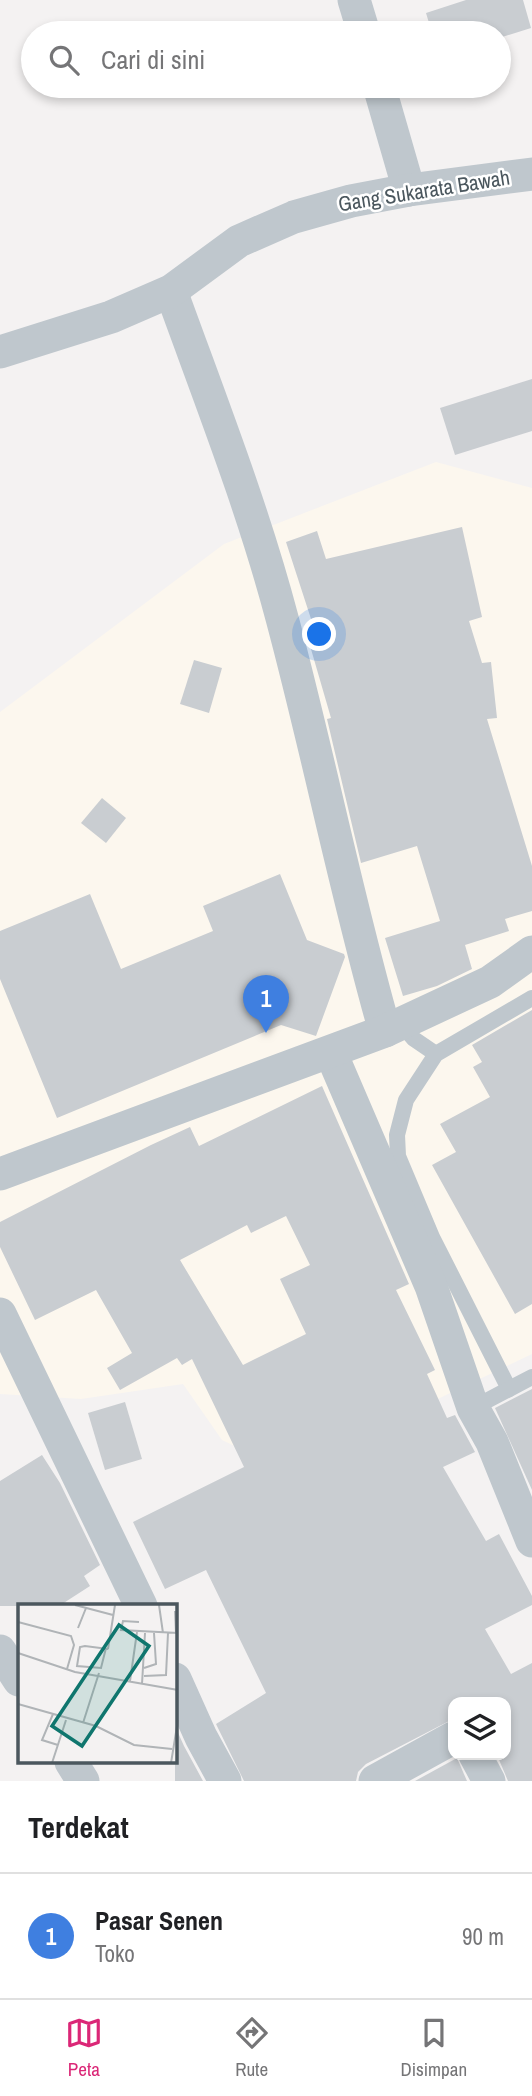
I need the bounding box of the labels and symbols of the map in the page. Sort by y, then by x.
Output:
street label: Gang Sukarata Bawah [336,163,512,218]
your location [302,617,336,651]
pin: 1 [243,975,289,1033]
inset map [18,1604,177,1764]

